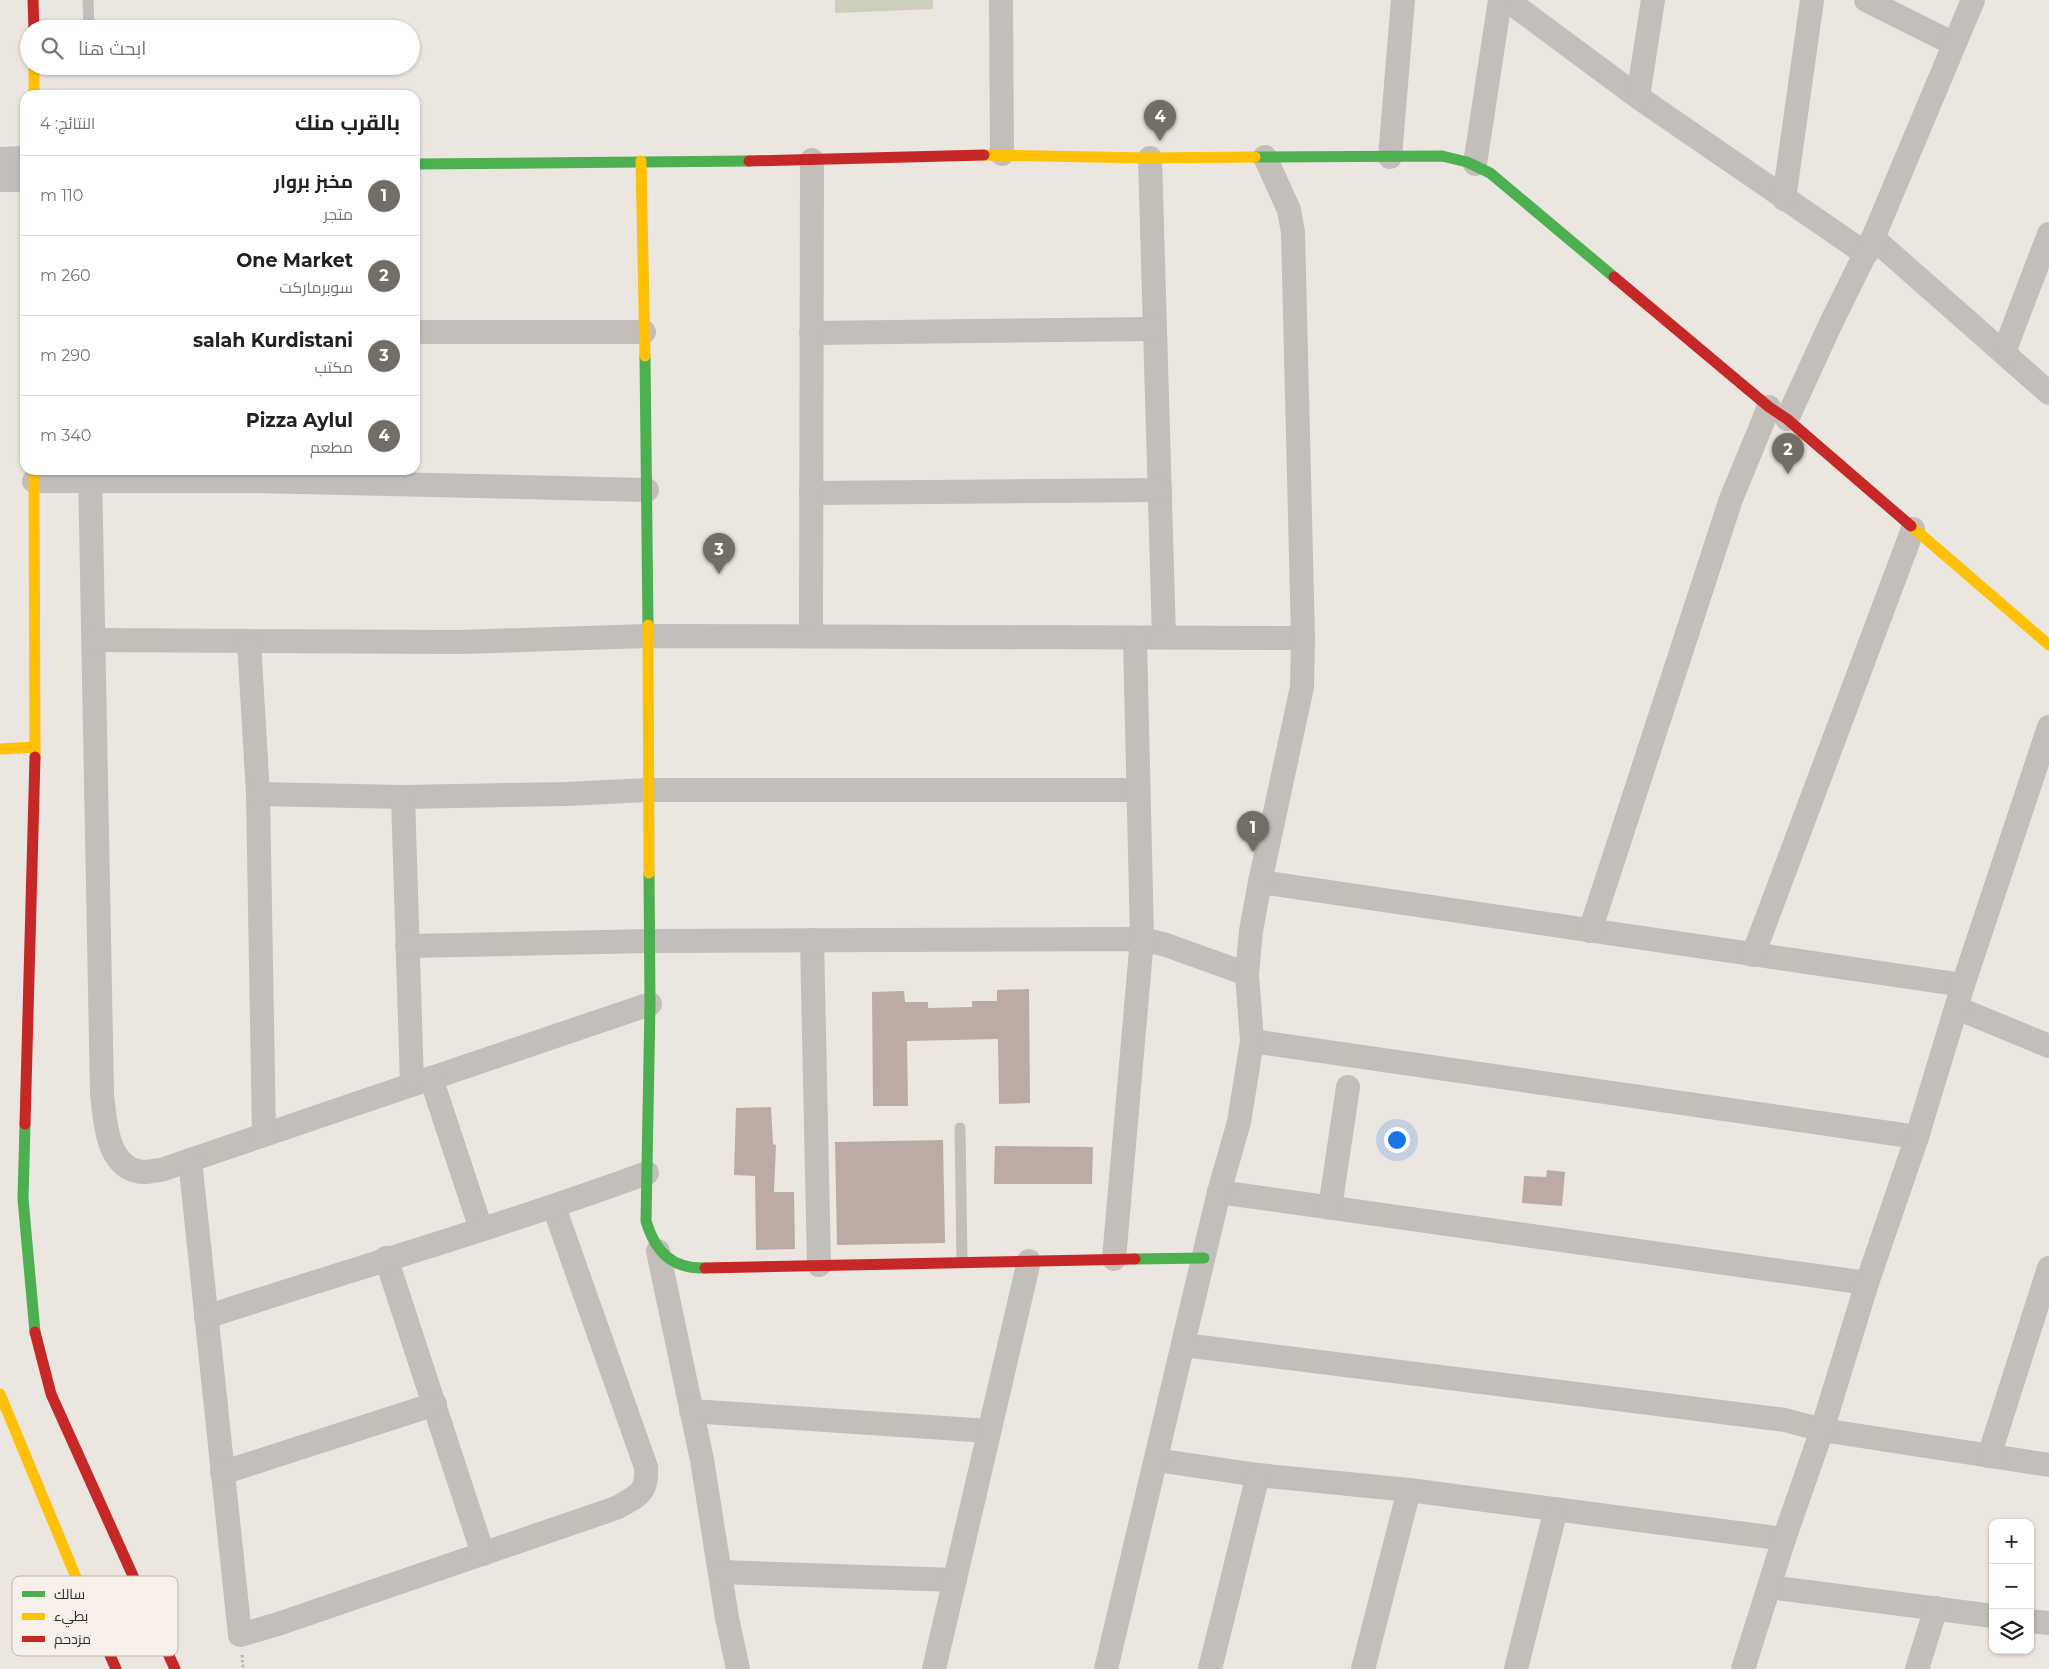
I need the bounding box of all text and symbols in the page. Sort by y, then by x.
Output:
search box [20,20,420,75]
icon: search [38,34,66,62]
text: ابحث هنا [78,37,146,60]
pin: 4 [1144,100,1176,141]
text: بالقرب منك [295,110,400,135]
text: النتائج: 4 [40,114,95,133]
text: مخبز بروار [274,170,353,193]
text: 110 m [40,186,83,205]
text: 1 [381,186,387,205]
text: متجر [324,205,353,224]
text: One Market [236,249,353,272]
text: 260 m [40,266,91,285]
text: 2 [379,266,389,285]
text: سوبرماركت [279,278,353,297]
text: salah Kurdistani [193,329,353,352]
text: 290 m [40,346,91,365]
text: 3 [379,346,389,365]
text: مكتب [314,358,353,377]
text: Pizza Aylul [246,409,353,432]
text: 340 m [40,426,91,445]
text: 4 [378,426,390,445]
pin: 2 [1772,433,1804,474]
text: مطعم [310,438,353,457]
pin: 3 [703,533,735,574]
pin: 1 [1237,811,1269,852]
your location [1384,1127,1410,1153]
map controls [1989,1519,2034,1654]
button: + [1989,1519,2034,1564]
button: − [1989,1564,2034,1609]
legend [12,1576,178,1656]
text: سالك [54,1585,85,1603]
text: بطيء [54,1607,88,1628]
button: layers [1989,1609,2034,1654]
text: مزدحم [54,1630,91,1649]

